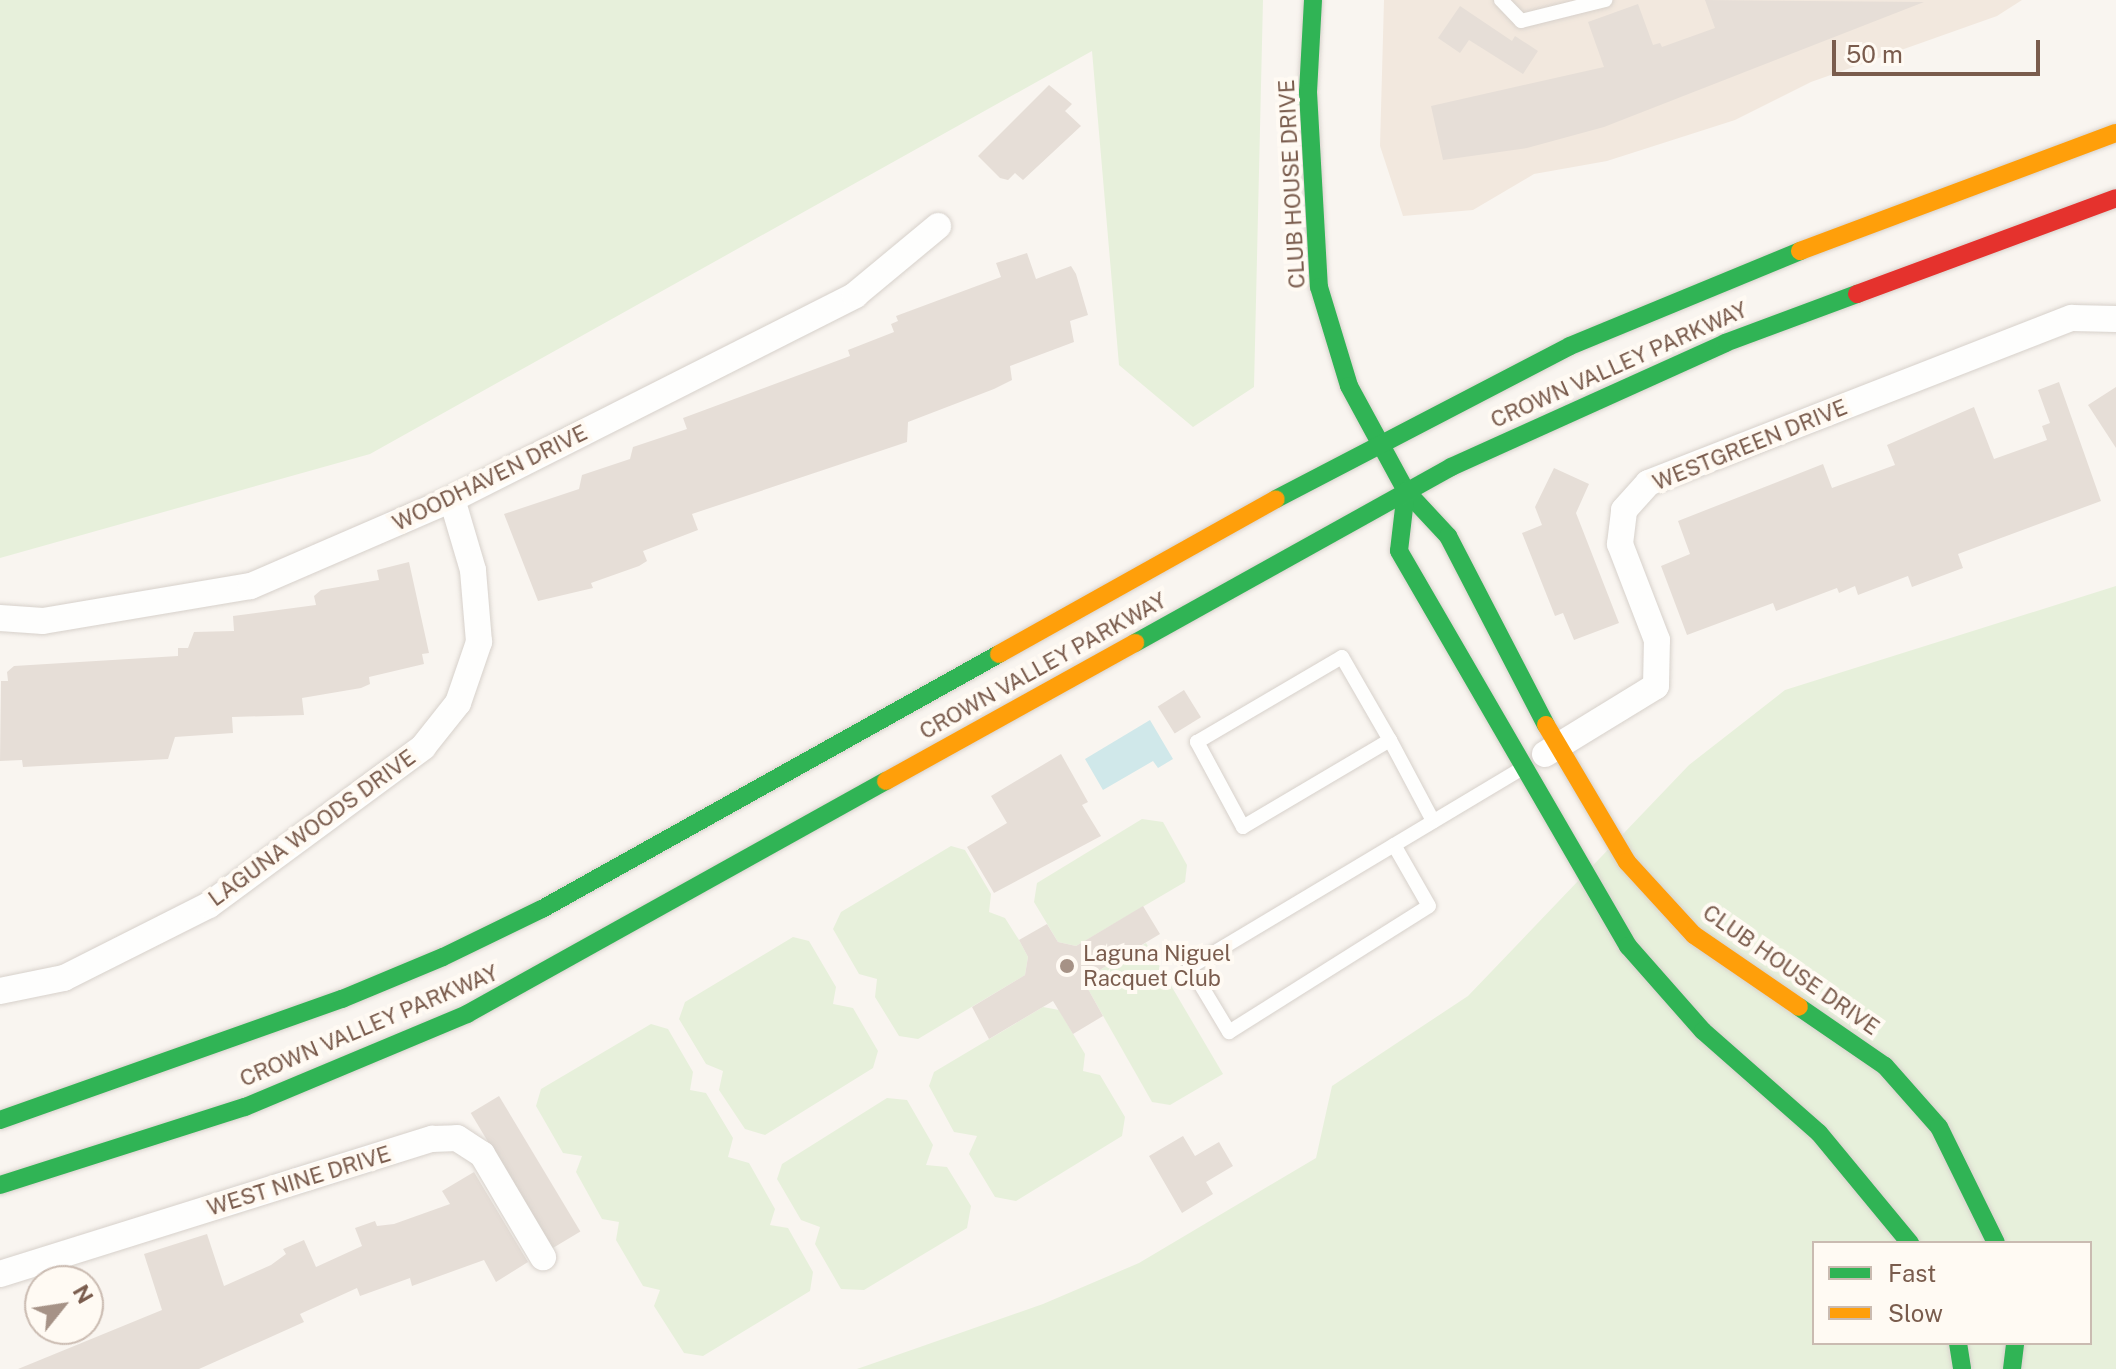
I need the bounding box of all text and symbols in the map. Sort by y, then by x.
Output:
scale bar [1836,24,2044,74]
text: 50 m [1846,40,1903,68]
street label: CLUB HOUSE DRIVE [1273,79,1311,289]
street label: CROWN VALLEY PARKWAY [1486,296,1752,434]
street label: WESTGREEN DRIVE [1649,394,1851,496]
street label: WOODHAVEN DRIVE [388,419,592,537]
street label: CROWN VALLEY PARKWAY [915,587,1171,745]
street label: LAGUNA WOODS DRIVE [203,744,421,912]
street label: CLUB HOUSE DRIVE [1698,899,1884,1041]
place label: Laguna Niguel Racquet Club [1083,940,1231,992]
marker: Laguna Niguel Racquet Club [1058,957,1076,975]
street label: CROWN VALLEY PARKWAY [235,959,503,1093]
street label: WEST NINE DRIVE [204,1140,394,1222]
legend [1812,1241,2092,1345]
text: Fast [1888,1259,1936,1287]
north arrow [24,1265,104,1345]
text: N [67,1280,99,1308]
text: Slow [1888,1299,1943,1327]

